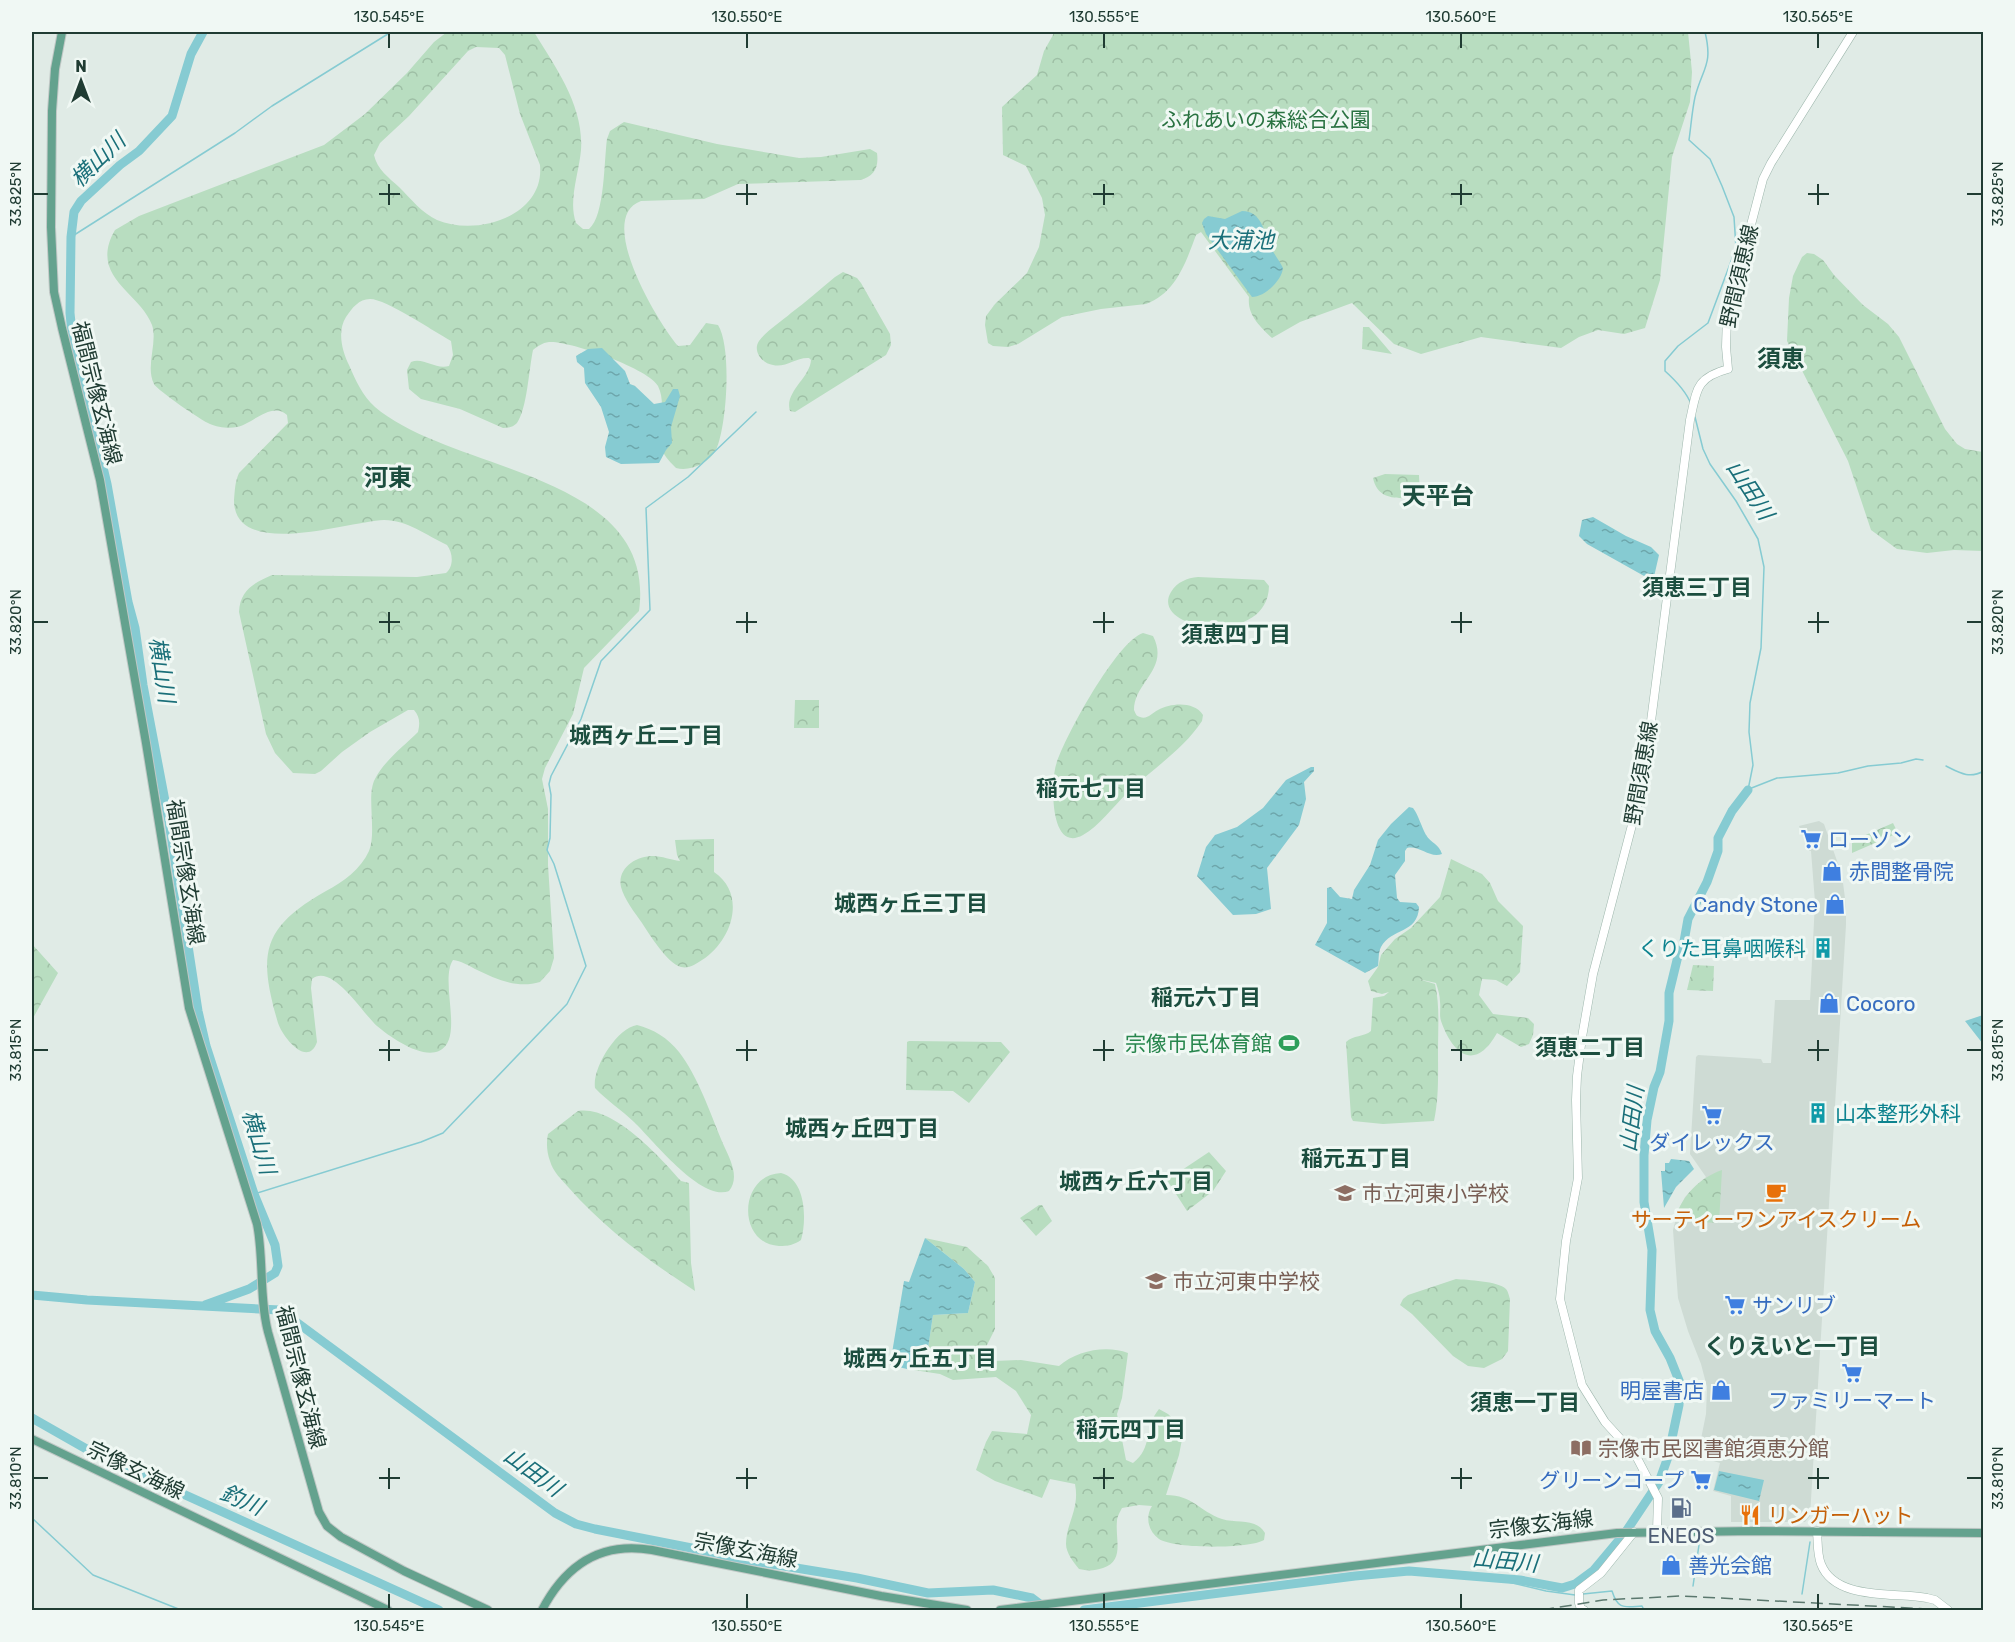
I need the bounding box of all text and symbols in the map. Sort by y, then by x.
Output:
text: 130.545°E [354,8,424,26]
text: 130.550°E [712,8,782,26]
text: 130.555°E [1069,8,1139,26]
text: 130.560°E [1426,8,1496,26]
text: 130.565°E [1783,8,1853,26]
north arrow [51,51,111,111]
text: N [75,57,87,76]
park label: ふれあいの森総合公園 [1161,107,1371,132]
water label: 横山川 [65,126,133,193]
text: 33.825°N [7,161,25,227]
text: 33.825°N [1989,161,2007,227]
street label: 野間須恵線 [1715,222,1763,330]
water label: 大浦池 [1208,227,1276,254]
street label: 福間宗像玄海線 [67,319,127,467]
district label: 須恵 [1757,345,1805,373]
water label: 山田川 [1721,455,1780,527]
district label: 河東 [364,464,412,492]
district label: 天平台 [1402,482,1474,510]
district label: 須恵三丁目 [1642,574,1752,601]
text: 33.820°N [7,589,25,655]
text: 33.820°N [1989,589,2007,655]
district label: 須恵四丁目 [1181,621,1291,648]
water label: 横山川 [144,635,181,707]
street label: 野間須恵線 [1620,719,1662,827]
district label: 城西ヶ丘二丁目 [569,722,723,749]
district label: 稲元七丁目 [1036,775,1146,802]
street label: 福間宗像玄海線 [162,797,210,947]
supermarket icon: ローソン [1799,827,1823,851]
place label: ローソン [1828,827,1912,852]
shop icon: 赤間整骨院 [1820,859,1844,883]
place label: 赤間整骨院 [1849,859,1954,884]
district label: 城西ヶ丘三丁目 [834,890,988,917]
place label: Candy Stone [1693,892,1818,917]
shop icon: Candy Stone [1823,892,1847,916]
place label: くりた耳鼻咽喉科 [1638,936,1806,961]
building icon: くりた耳鼻咽喉科 [1811,936,1835,960]
district label: 稲元六丁目 [1151,984,1261,1011]
shop icon: Cocoro [1817,991,1841,1015]
place label: Cocoro [1846,991,1916,1016]
text: 33.815°N [7,1019,25,1081]
text: 33.815°N [1989,1019,2007,1081]
place label: 宗像市民体育館 [1125,1031,1272,1056]
sports icon: 宗像市民体育館 [1277,1031,1301,1055]
district label: 須恵二丁目 [1535,1034,1645,1061]
water label: 山田川 [1615,1083,1650,1153]
building icon: 山本整形外科 [1806,1101,1830,1125]
place label: 山本整形外科 [1835,1101,1961,1126]
supermarket icon: ダイレックス [1700,1103,1724,1127]
water label: 横山川 [236,1106,282,1179]
district label: 城西ヶ丘四丁目 [785,1115,939,1142]
place label: ダイレックス [1649,1130,1775,1155]
district label: 稲元五丁目 [1301,1145,1411,1172]
district label: 城西ヶ丘六丁目 [1059,1168,1213,1195]
cafe icon: サーティーワンアイスクリーム [1764,1180,1788,1204]
school or university icon: 市立河東小学校 [1333,1181,1357,1205]
place label: 市立河東小学校 [1362,1181,1509,1206]
place label: サーティーワンアイスクリーム [1631,1207,1921,1232]
school or university icon: 市立河東中学校 [1144,1269,1168,1293]
place label: 市立河東中学校 [1173,1269,1320,1294]
supermarket icon: サンリブ [1723,1293,1747,1317]
place label: サンリブ [1752,1293,1836,1318]
street label: 福間宗像玄海線 [271,1303,331,1451]
district label: くりえいと一丁目 [1704,1333,1880,1360]
district label: 城西ヶ丘五丁目 [843,1345,997,1372]
supermarket icon: ファミリーマート [1840,1361,1864,1385]
place label: 明屋書店 [1620,1378,1704,1403]
shop icon: 明屋書店 [1709,1378,1733,1402]
place label: ファミリーマート [1768,1388,1936,1413]
district label: 須恵一丁目 [1470,1389,1580,1416]
district label: 稲元四丁目 [1076,1416,1186,1443]
street label: 宗像玄海線 [83,1436,189,1504]
library icon: 宗像市民図書館須恵分館 [1569,1436,1593,1460]
place label: 宗像市民図書館須恵分館 [1598,1436,1829,1461]
water label: 山田川 [498,1442,569,1503]
text: 33.810°N [7,1446,25,1510]
text: 33.810°N [1989,1446,2007,1510]
place label: グリーンコープ [1539,1468,1684,1493]
supermarket icon: グリーンコープ [1689,1468,1713,1492]
water label: 釣川 [216,1479,269,1522]
fuel station icon: ENEOS [1669,1496,1693,1520]
restaurant icon: リンガーハット [1738,1503,1762,1527]
place label: リンガーハット [1767,1503,1914,1528]
street label: 宗像玄海線 [1487,1505,1595,1543]
place label: ENEOS [1647,1523,1715,1548]
street label: 宗像玄海線 [692,1528,800,1572]
water label: 山田川 [1471,1545,1541,1577]
shop icon: 善光会館 [1659,1553,1683,1577]
place label: 善光会館 [1688,1553,1772,1578]
text: 130.545°E [354,1617,424,1635]
text: 130.550°E [712,1617,782,1635]
text: 130.555°E [1069,1617,1139,1635]
text: 130.560°E [1426,1617,1496,1635]
text: 130.565°E [1783,1617,1853,1635]

